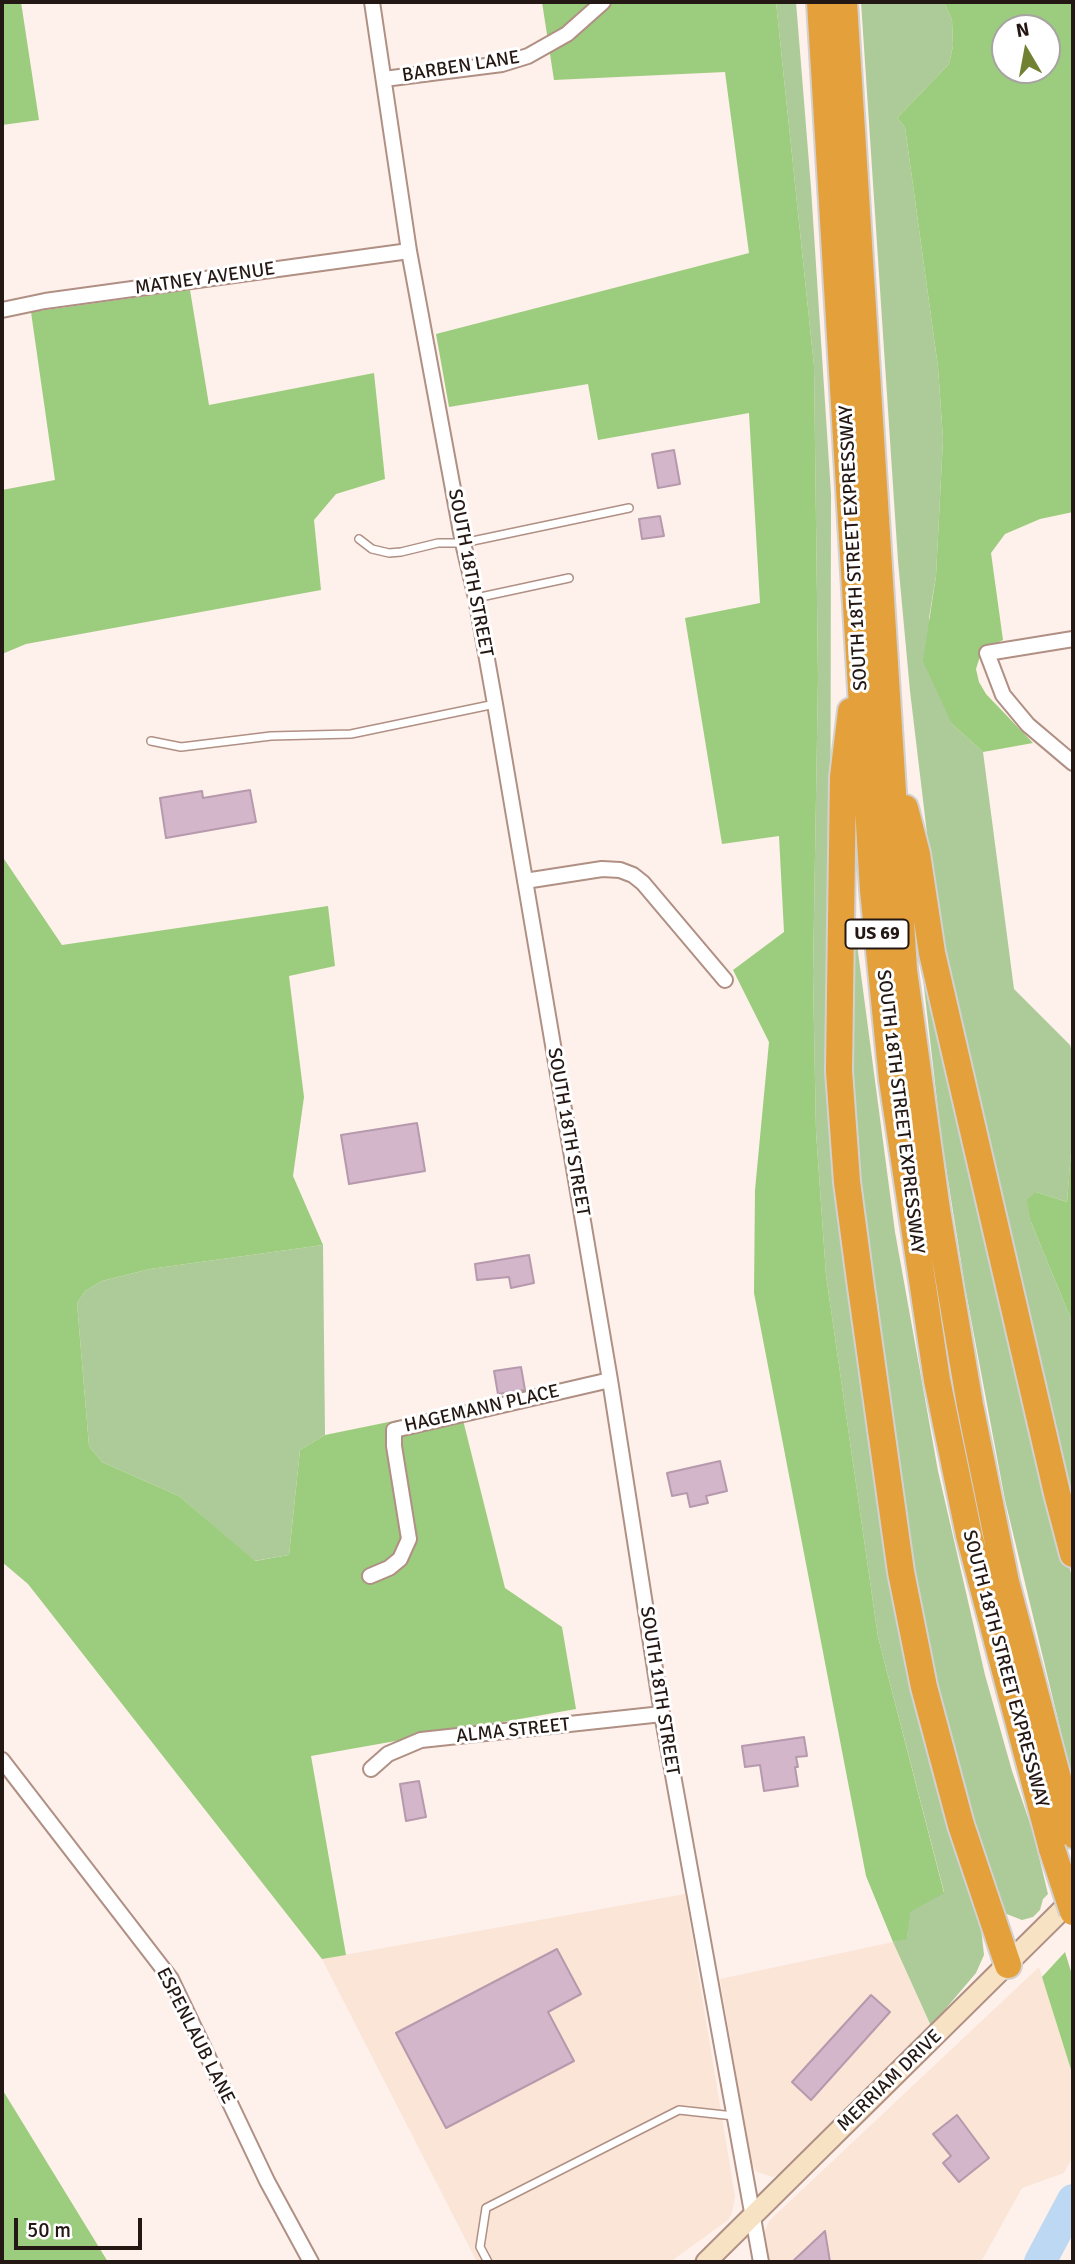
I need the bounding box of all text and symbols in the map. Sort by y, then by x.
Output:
north arrow [991,14,1061,84]
text: N [1014,17,1031,43]
street label: BARBEN LANE [401,46,521,88]
street label: MATNEY AVENUE [133,258,277,300]
street label: SOUTH 18TH STREET EXPRESSWAY [835,405,873,691]
street label: SOUTH 18TH STREET [443,487,497,659]
road number: US 69 [846,919,908,948]
street label: SOUTH 18TH STREET EXPRESSWAY [871,969,929,1255]
street label: SOUTH 18TH STREET [542,1046,594,1218]
street label: HAGEMANN PLACE [402,1380,562,1438]
street label: SOUTH 18TH STREET EXPRESSWAY [957,1528,1053,1810]
street label: SOUTH 18TH STREET [634,1605,684,1777]
street label: ALMA STREET [455,1714,571,1748]
street label: ESPENLAUB LANE [151,1964,239,2108]
street label: MERRIAM DRIVE [833,2025,947,2137]
scale bar [18,2204,145,2248]
text: 50 m [27,2217,71,2243]

